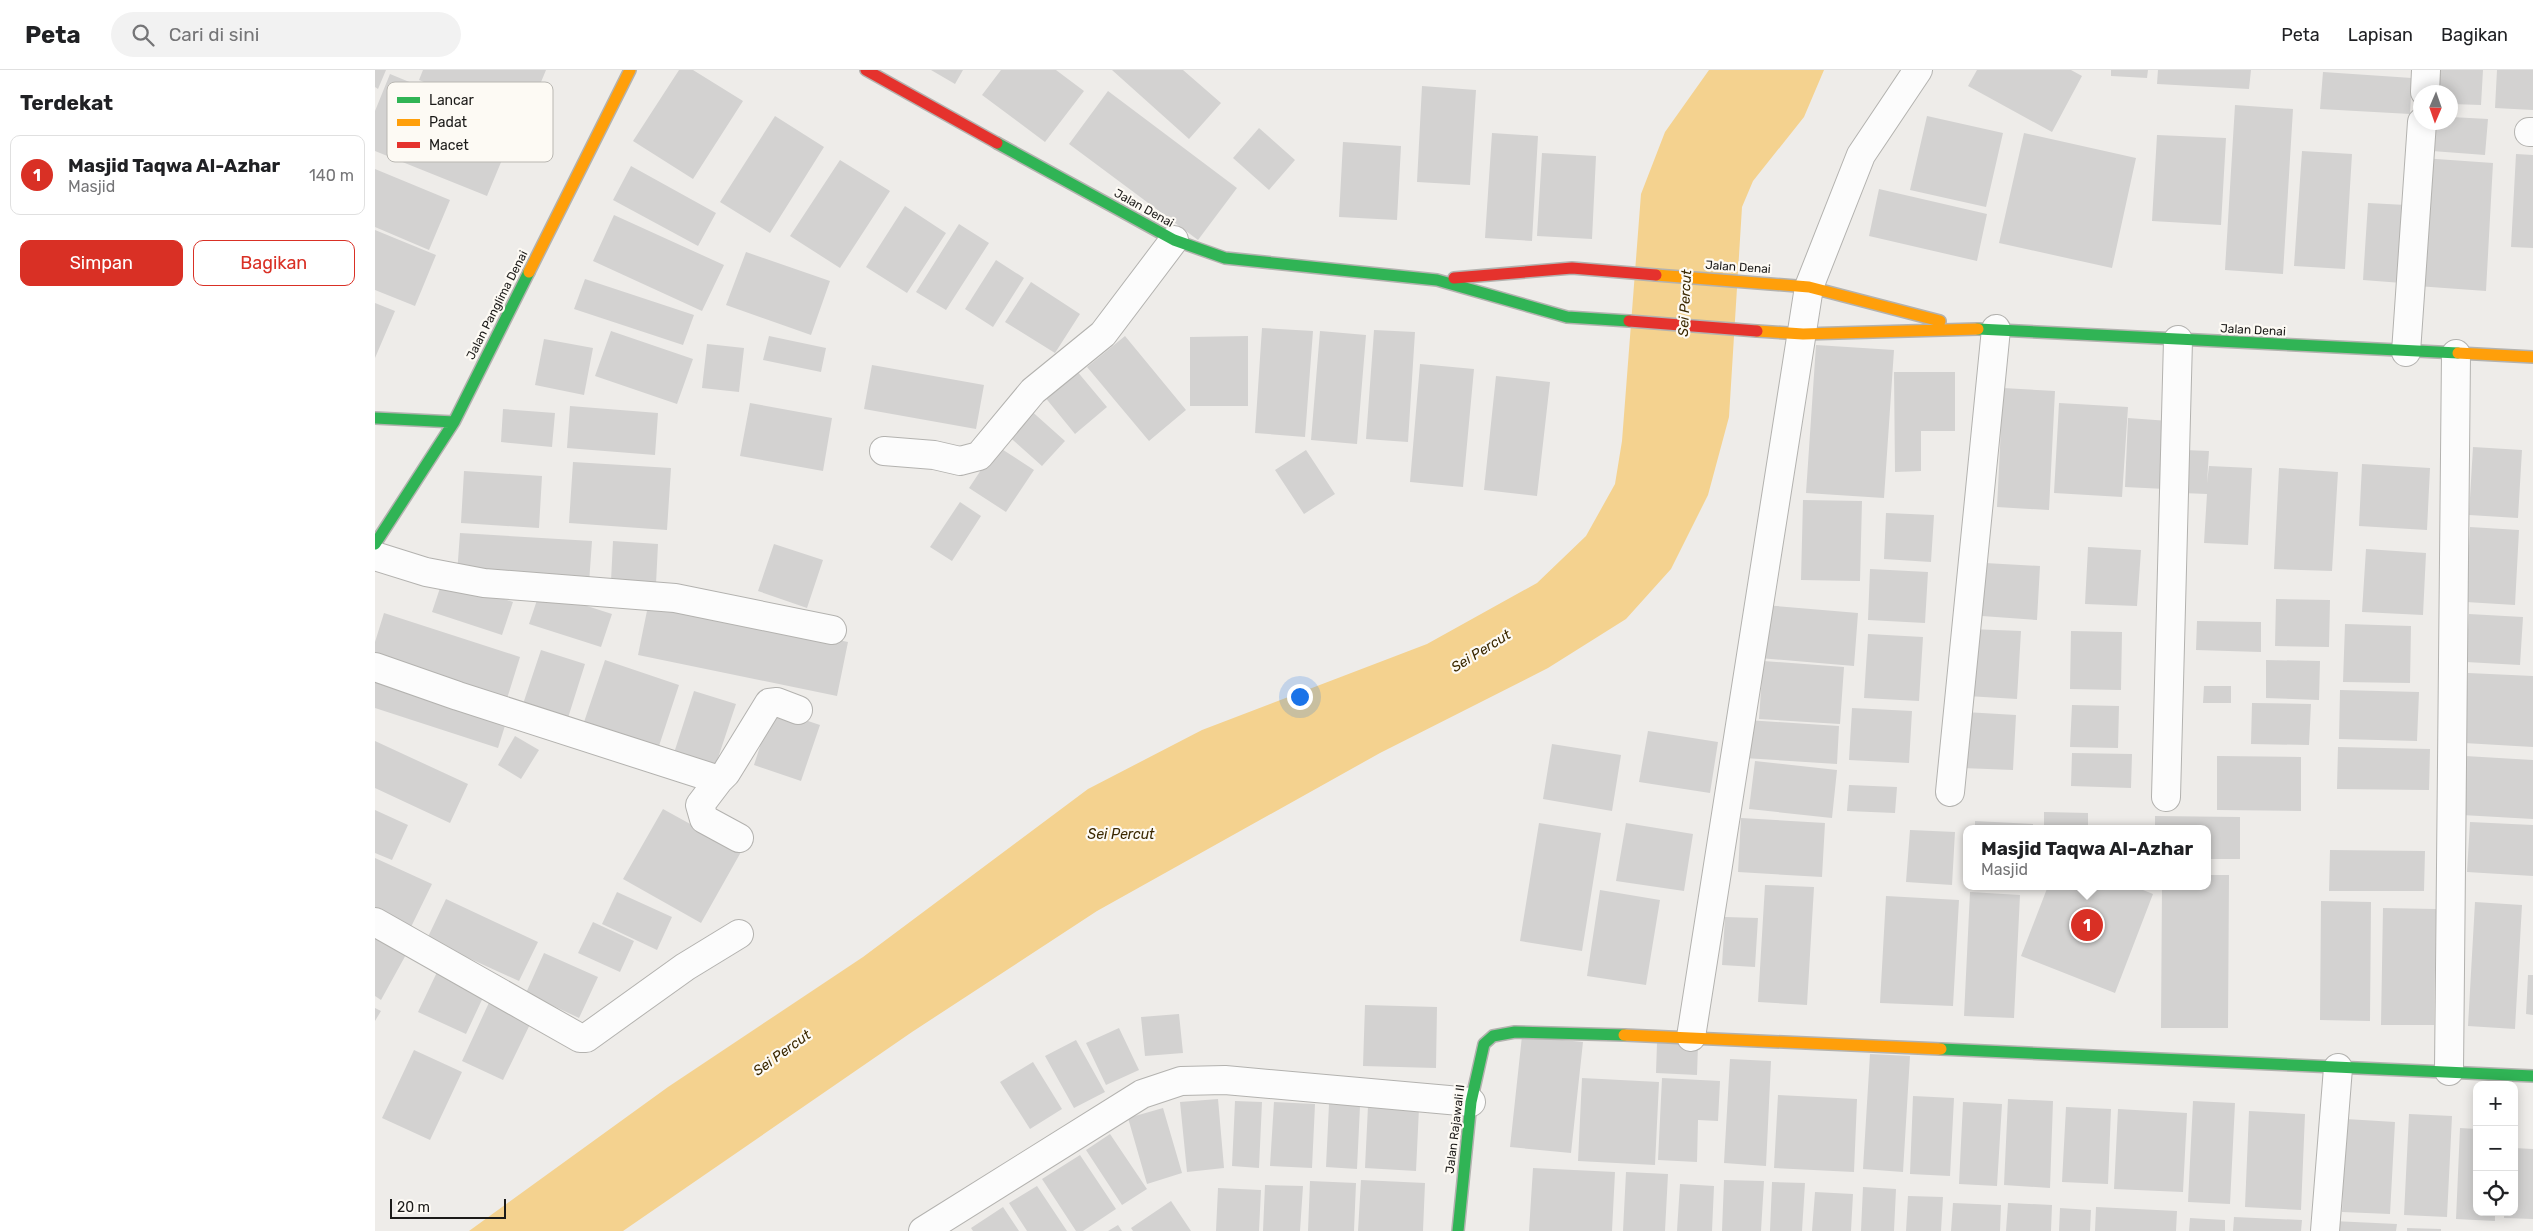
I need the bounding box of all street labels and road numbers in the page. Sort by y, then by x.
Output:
street label: Jalan Denai [1112,186,1176,230]
street label: Jalan Panglima Denai [463,248,531,362]
street label: Jalan Denai [1705,258,1771,276]
street label: Jalan Denai [2220,321,2286,339]
street label: Jalan Rajawali II [1443,1084,1467,1174]

